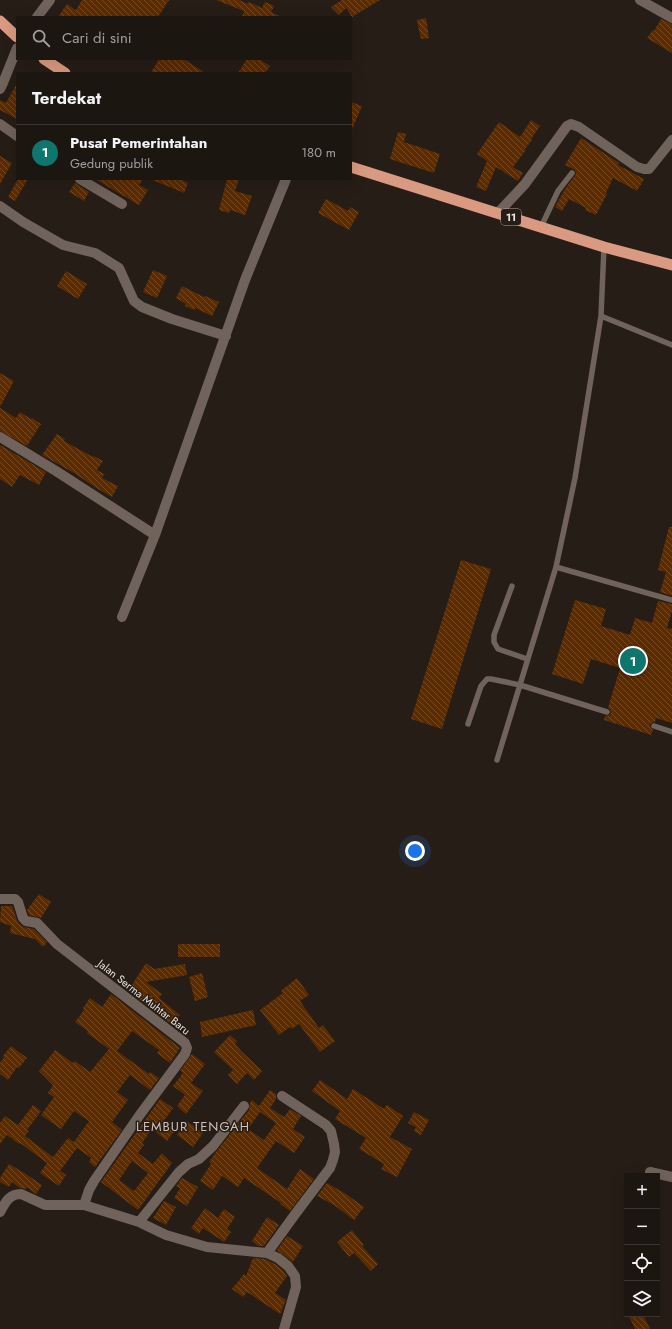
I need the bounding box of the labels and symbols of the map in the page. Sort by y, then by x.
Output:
road number: 11 [501,209,521,225]
pin: 1 [620,646,646,676]
your location [405,841,425,861]
street label: Jalan Serma Muhtar Baru [93,954,194,1038]
district label: LEMBUR TENGAH [136,1117,250,1136]

